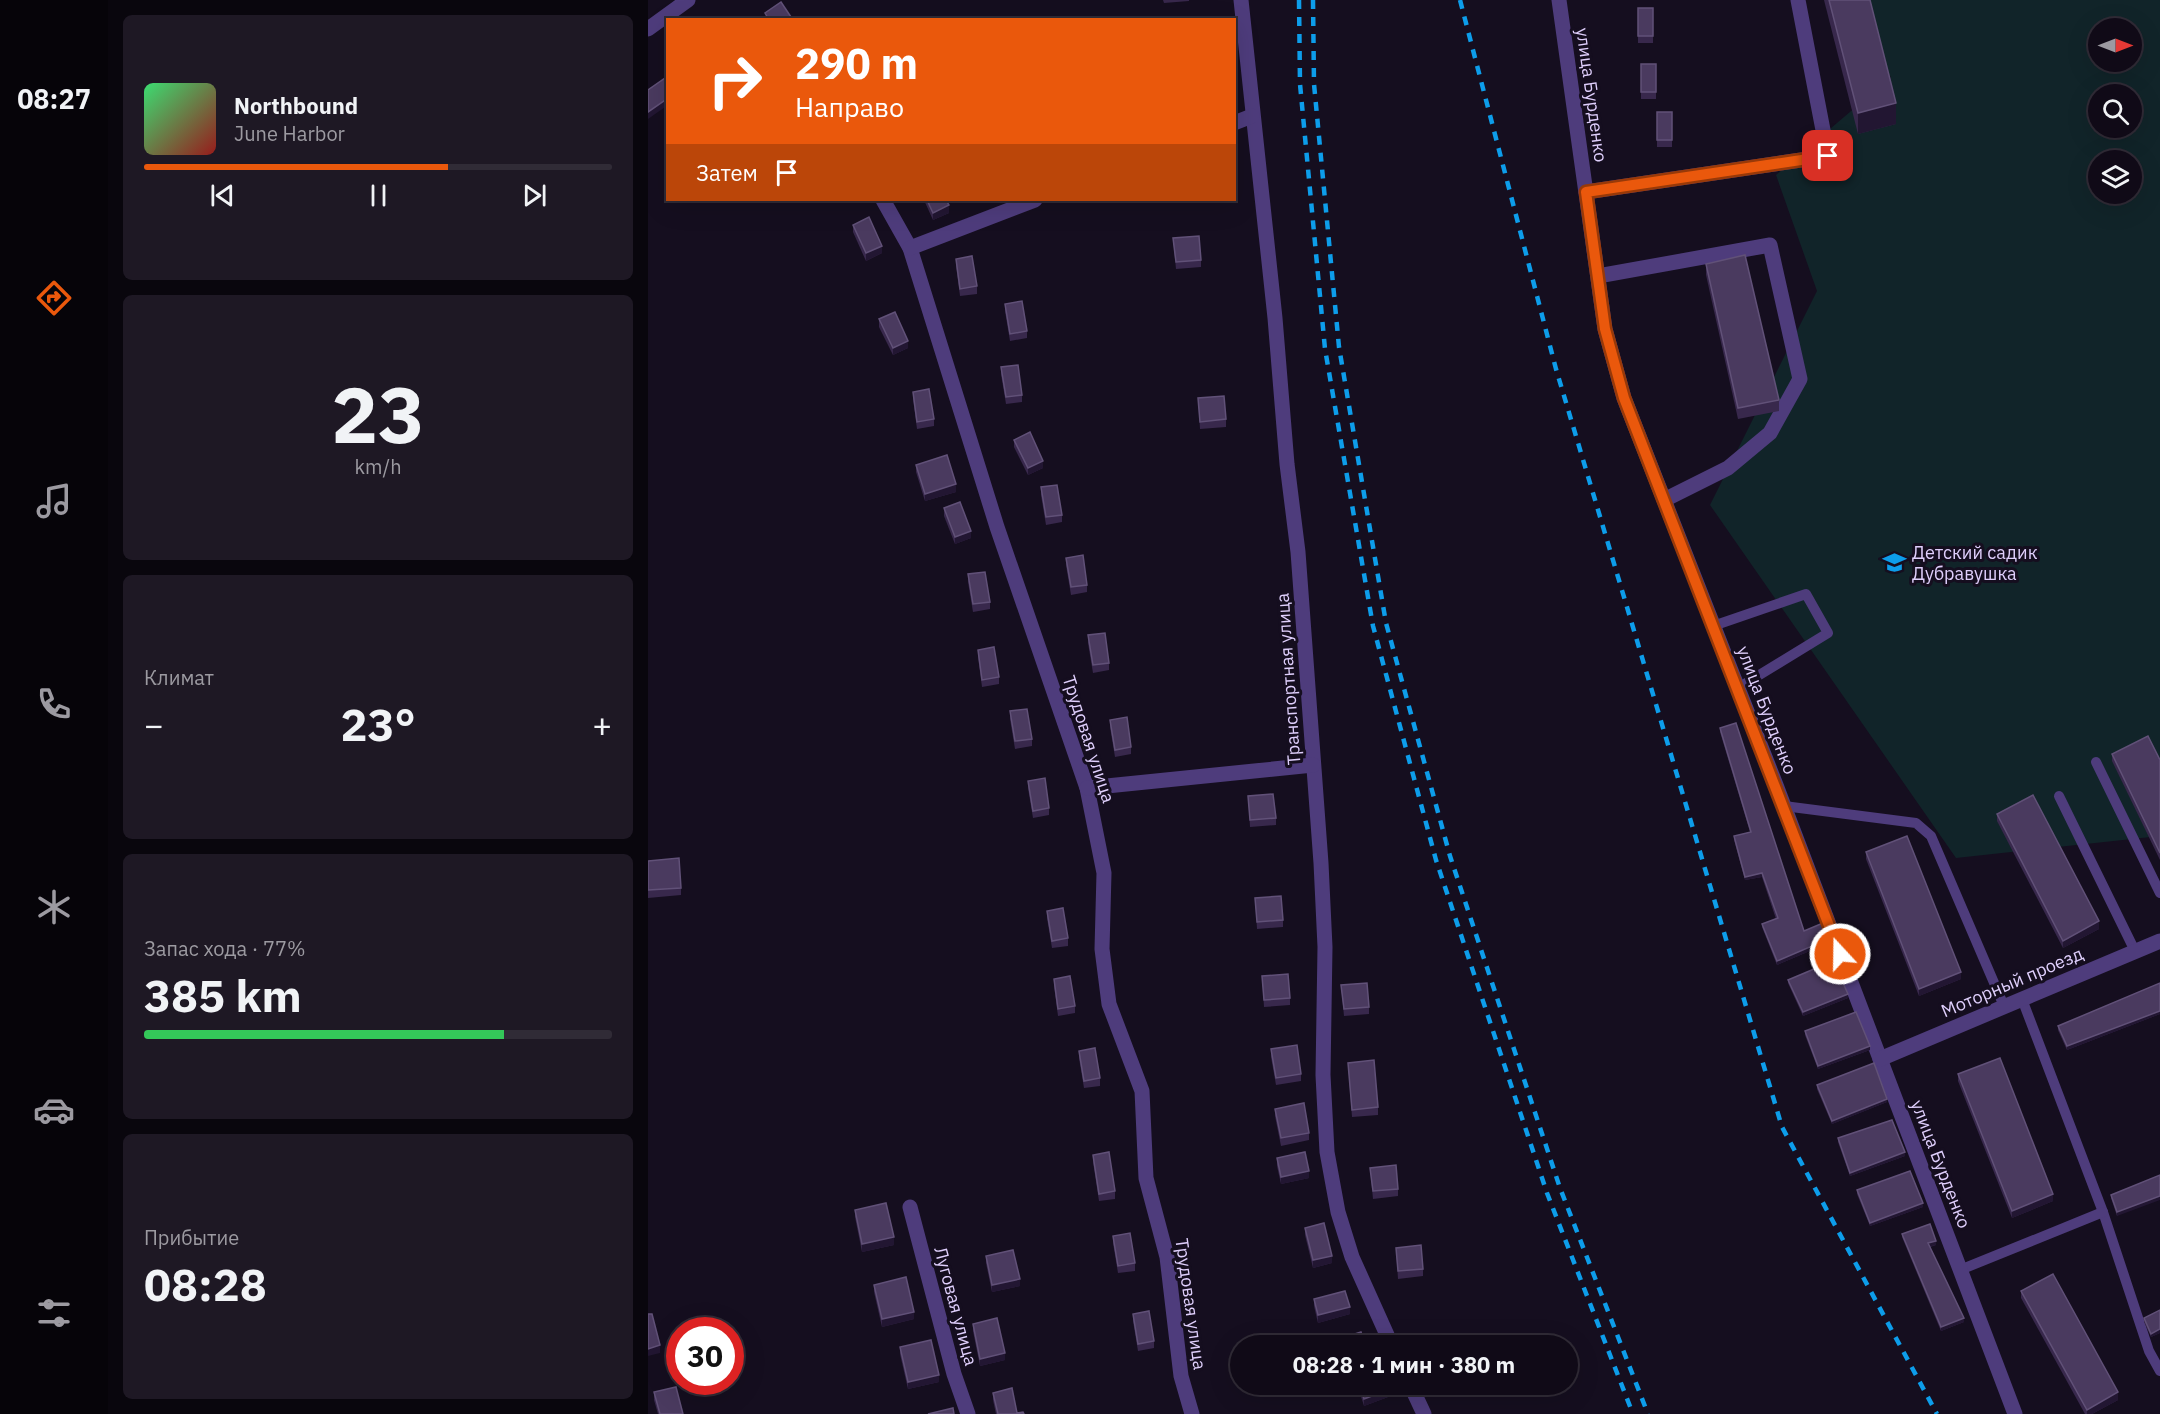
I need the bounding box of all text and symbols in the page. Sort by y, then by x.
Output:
north arrow [2088,18,2142,72]
map controls [2088,18,2142,204]
street label: улица Бурденко [1571,26,1613,164]
text: 290 m [795,36,918,91]
icon: right [696,42,774,120]
text: 08:27 [17,81,91,116]
button: search [2088,84,2142,138]
text: Направо [795,89,904,124]
text: Northbound [234,91,358,120]
text: June Harbor [234,120,345,147]
pin [1802,130,1853,181]
icon: arrive [1811,139,1844,172]
button: layers [2088,150,2142,204]
icon: arrive [770,156,803,189]
text: Затем [696,158,758,187]
icon: previous [206,179,239,212]
icon: pause [362,179,395,212]
icon: next [518,179,551,212]
icon: directions [33,277,75,319]
text: 23 [331,363,425,464]
text: km/h [354,453,402,480]
icon: music [33,480,75,522]
place label: Детский садик Дубравушка [1912,541,2038,585]
school or university icon: Детский садик Дубравушка [1881,549,1907,575]
street label: Транспортная улица [1270,592,1305,766]
street label: улица Бурденко [1732,643,1802,777]
text: Климат [144,664,214,691]
street label: Трудовая улица [1058,672,1121,806]
icon: phone [33,683,75,725]
text: 23° [340,695,416,753]
text: − [144,703,164,746]
text: + [592,703,612,746]
icon: climate [33,886,75,928]
position arrow [1808,922,1872,986]
text: Запас хода · 77% [144,935,306,962]
street label: Моторный проезд [1937,942,2087,1022]
text: 385 km [144,966,302,1024]
icon: car [33,1089,75,1131]
street label: улица Бурденко [1906,1097,1976,1231]
text: Прибытие [144,1224,239,1251]
street label: Трудовая улица [1170,1237,1212,1372]
street label: Луговая улица [929,1244,983,1368]
text: 08:28 [144,1255,267,1313]
icon: filters [33,1292,75,1334]
speed limit sign: 30 [666,1317,744,1395]
text: 08:28 · 1 мин · 380 m [1293,1350,1515,1379]

